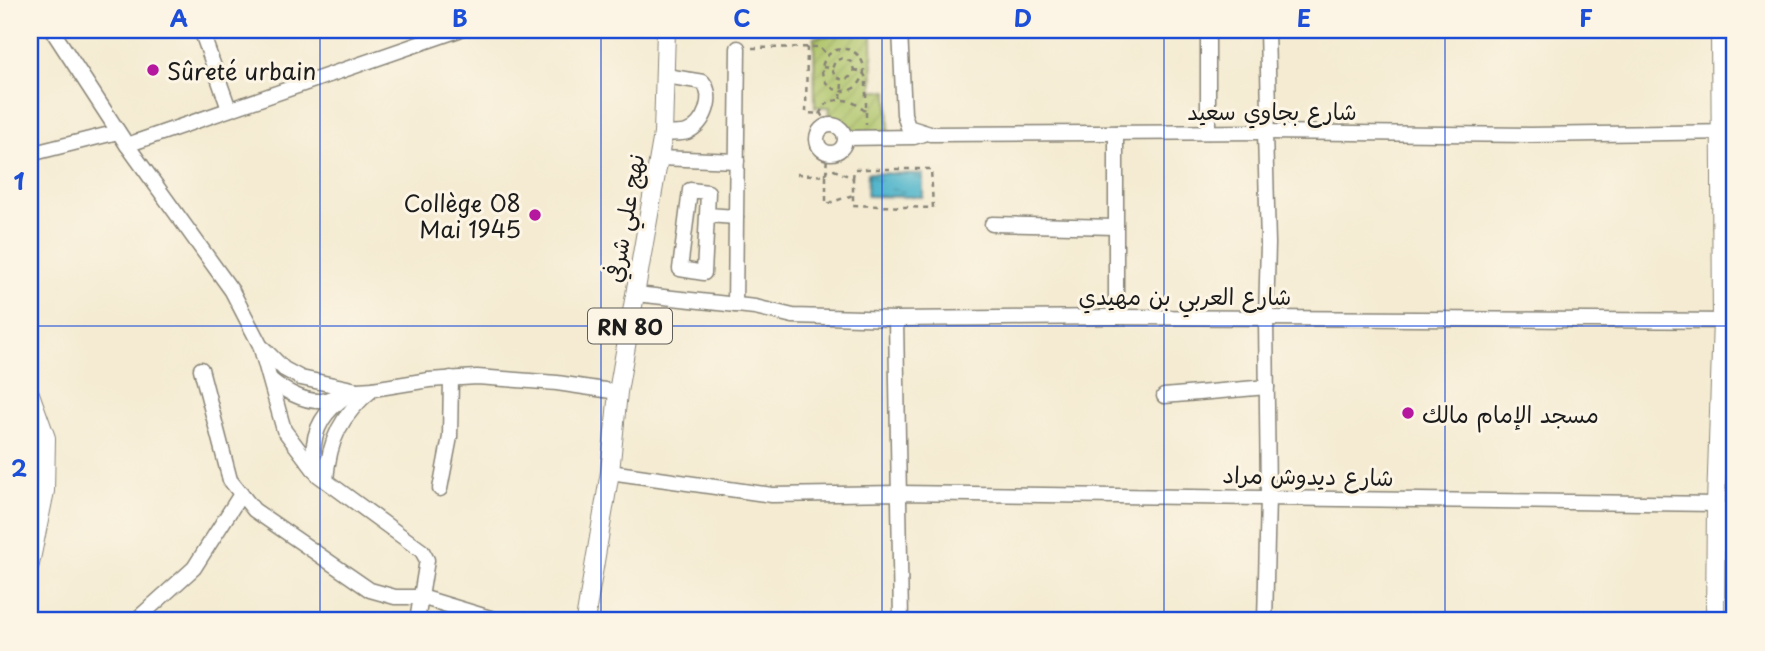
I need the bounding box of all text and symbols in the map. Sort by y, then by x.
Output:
text: A [170,0,188,35]
text: B [452,0,468,35]
text: C [733,0,751,35]
text: D [1014,0,1032,35]
text: E [1297,0,1311,35]
text: F [1579,0,1593,35]
place label: Sûreté urbain [167,53,316,88]
marker: Sûreté urbain [145,62,161,78]
street label: شارع بجاوي سعيد [1187,93,1357,129]
street label: نهج علي شرفي [595,151,657,286]
text: 1 [14,163,25,198]
place label: Collège 08 Mai 1945 [403,185,521,246]
marker: Collège 08 Mai 1945 [527,207,543,223]
street label: شارع العربي بن مهيدي [1079,278,1291,318]
road number: RN 80 [588,308,672,344]
place label: مسجد الإمام مالك [1422,396,1599,433]
marker: مسجد الإمام مالك [1400,405,1416,421]
text: 2 [11,450,27,485]
street label: شارع ديدوش مراد [1222,456,1394,494]

